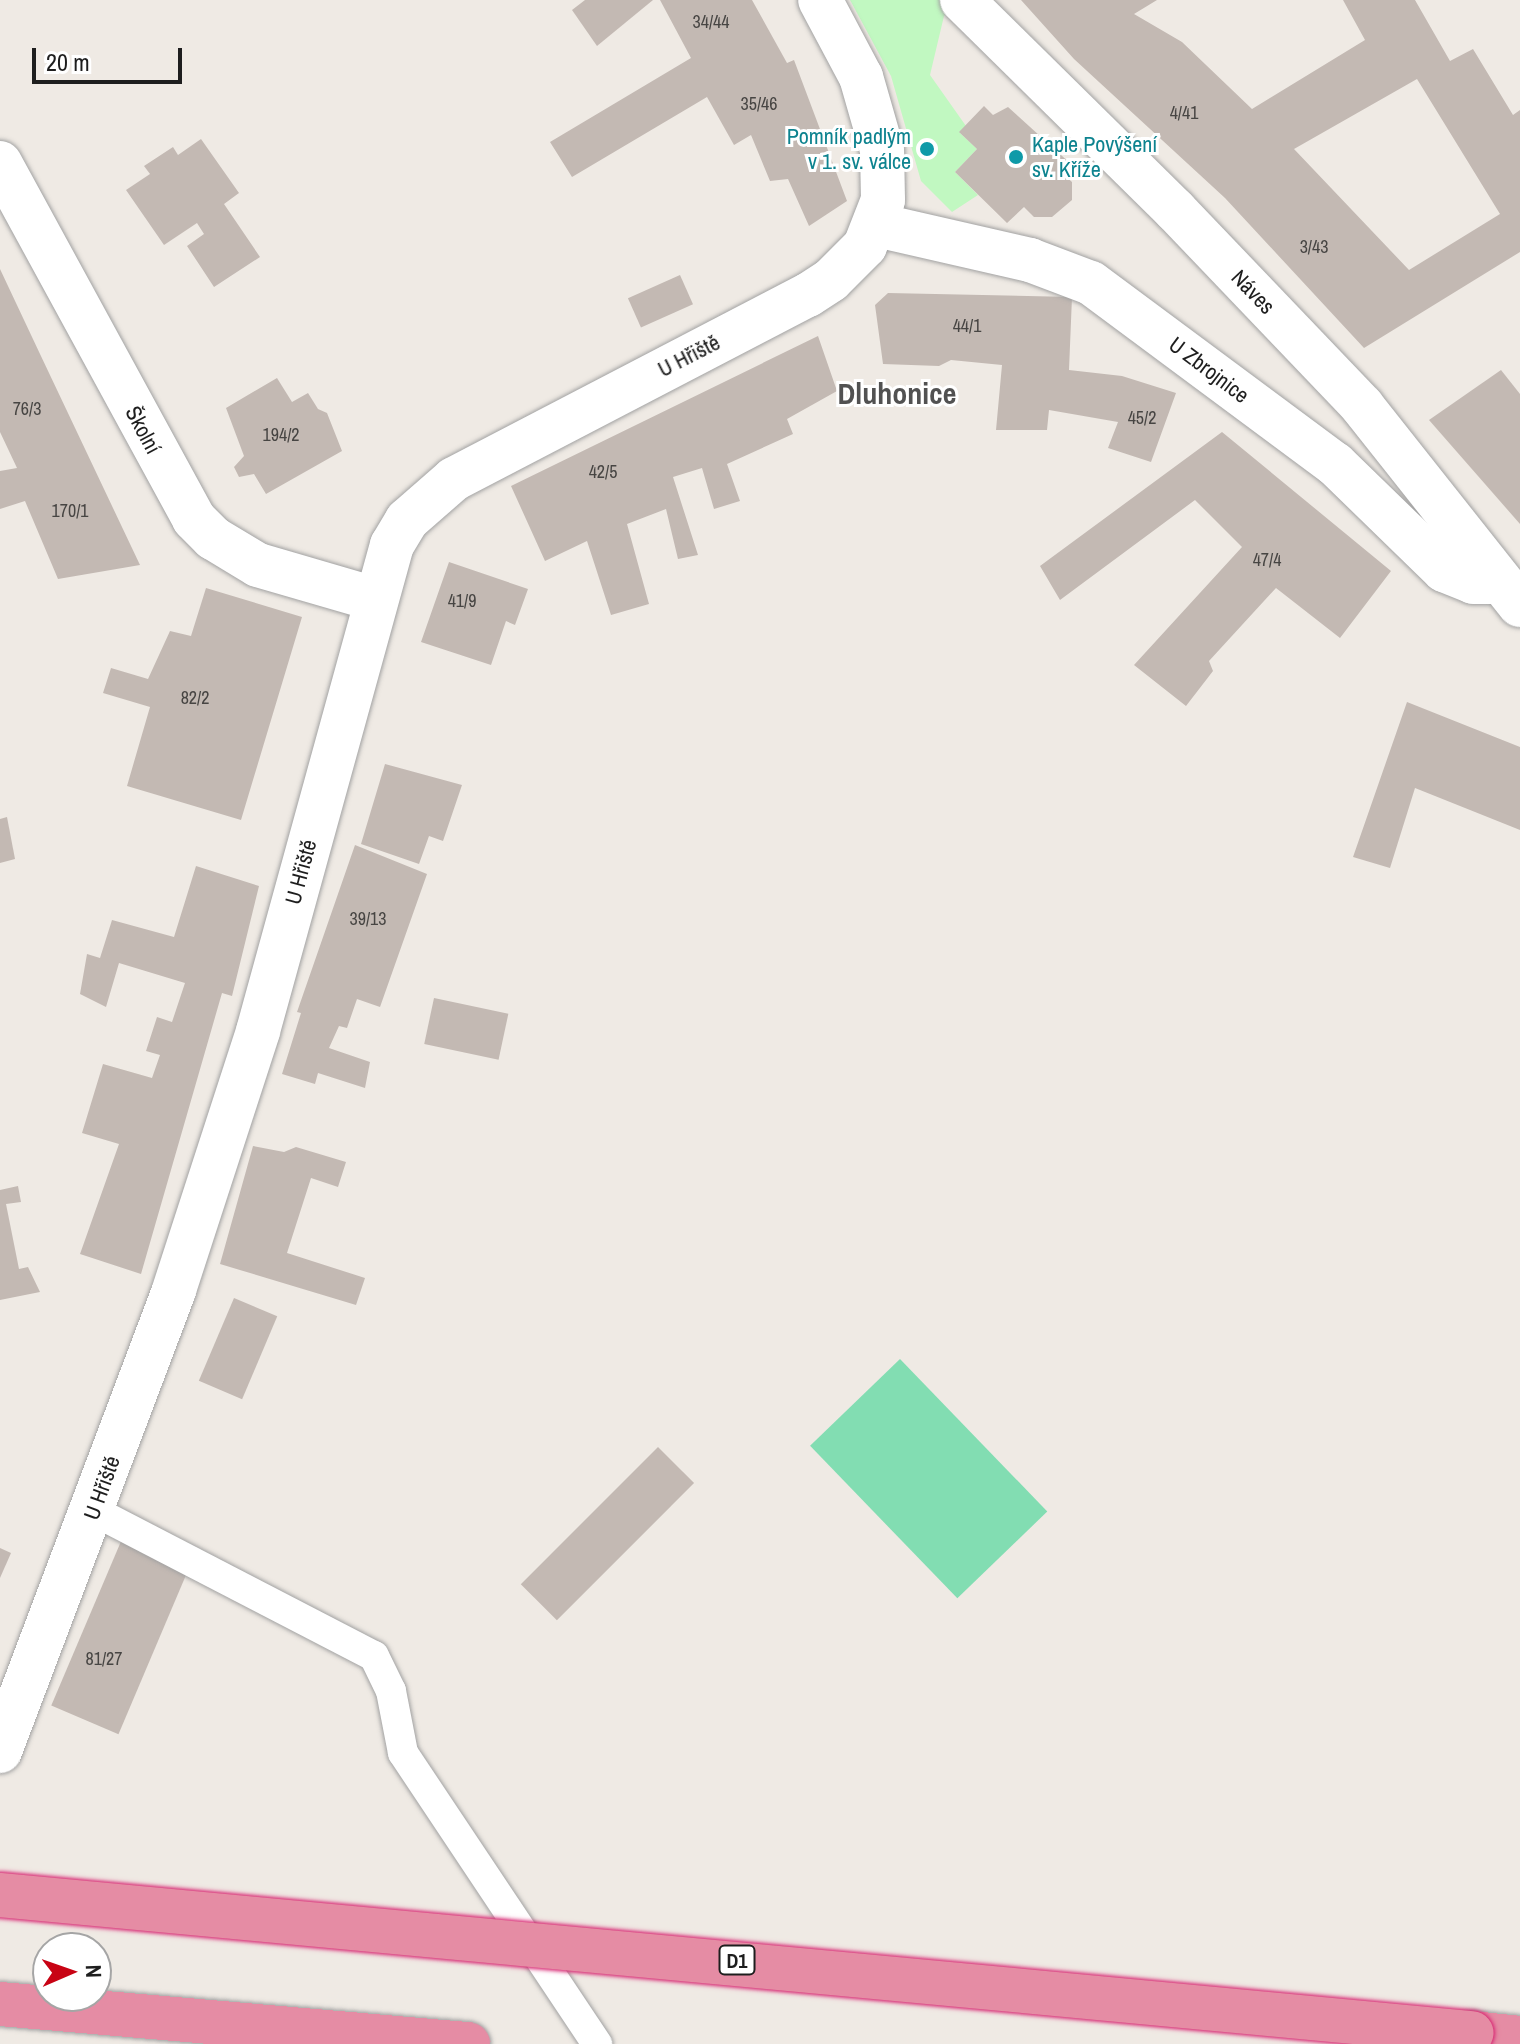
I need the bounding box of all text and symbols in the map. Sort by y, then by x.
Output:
house number: 34/44 [693,11,729,33]
scale bar [36,32,186,82]
text: 20 m [46,46,90,78]
house number: 35/46 [741,93,777,115]
house number: 4/41 [1170,102,1198,124]
place label: Pomník padlým v 1. sv. válce [787,123,911,174]
place label: Kaple Povýšení sv. Kříže [1032,131,1157,182]
marker: Pomník padlým v 1. sv. válce [918,140,936,158]
marker: Kaple Povýšení sv. Kříže [1007,148,1025,166]
house number: 3/43 [1300,236,1328,258]
street label: Náves [1226,264,1280,320]
house number: 44/1 [953,315,981,337]
street label: U Hřiště [654,329,724,383]
street label: U Zbrojnice [1164,331,1254,409]
district label: Dluhonice [838,375,956,411]
house number: 76/3 [13,398,41,420]
street label: Školní [120,402,166,458]
house number: 45/2 [1128,407,1156,429]
house number: 194/2 [263,424,299,446]
house number: 42/5 [589,461,617,483]
house number: 170/1 [52,500,88,522]
house number: 47/4 [1253,549,1281,571]
house number: 41/9 [448,590,476,612]
house number: 82/2 [181,687,209,709]
street label: U Hřiště [280,837,322,907]
house number: 39/13 [350,908,386,930]
street label: U Hřiště [78,1452,126,1524]
house number: 81/27 [86,1648,122,1670]
north arrow [32,1932,112,2012]
road number: D1 [717,1944,757,1976]
text: N [79,1964,109,1978]

